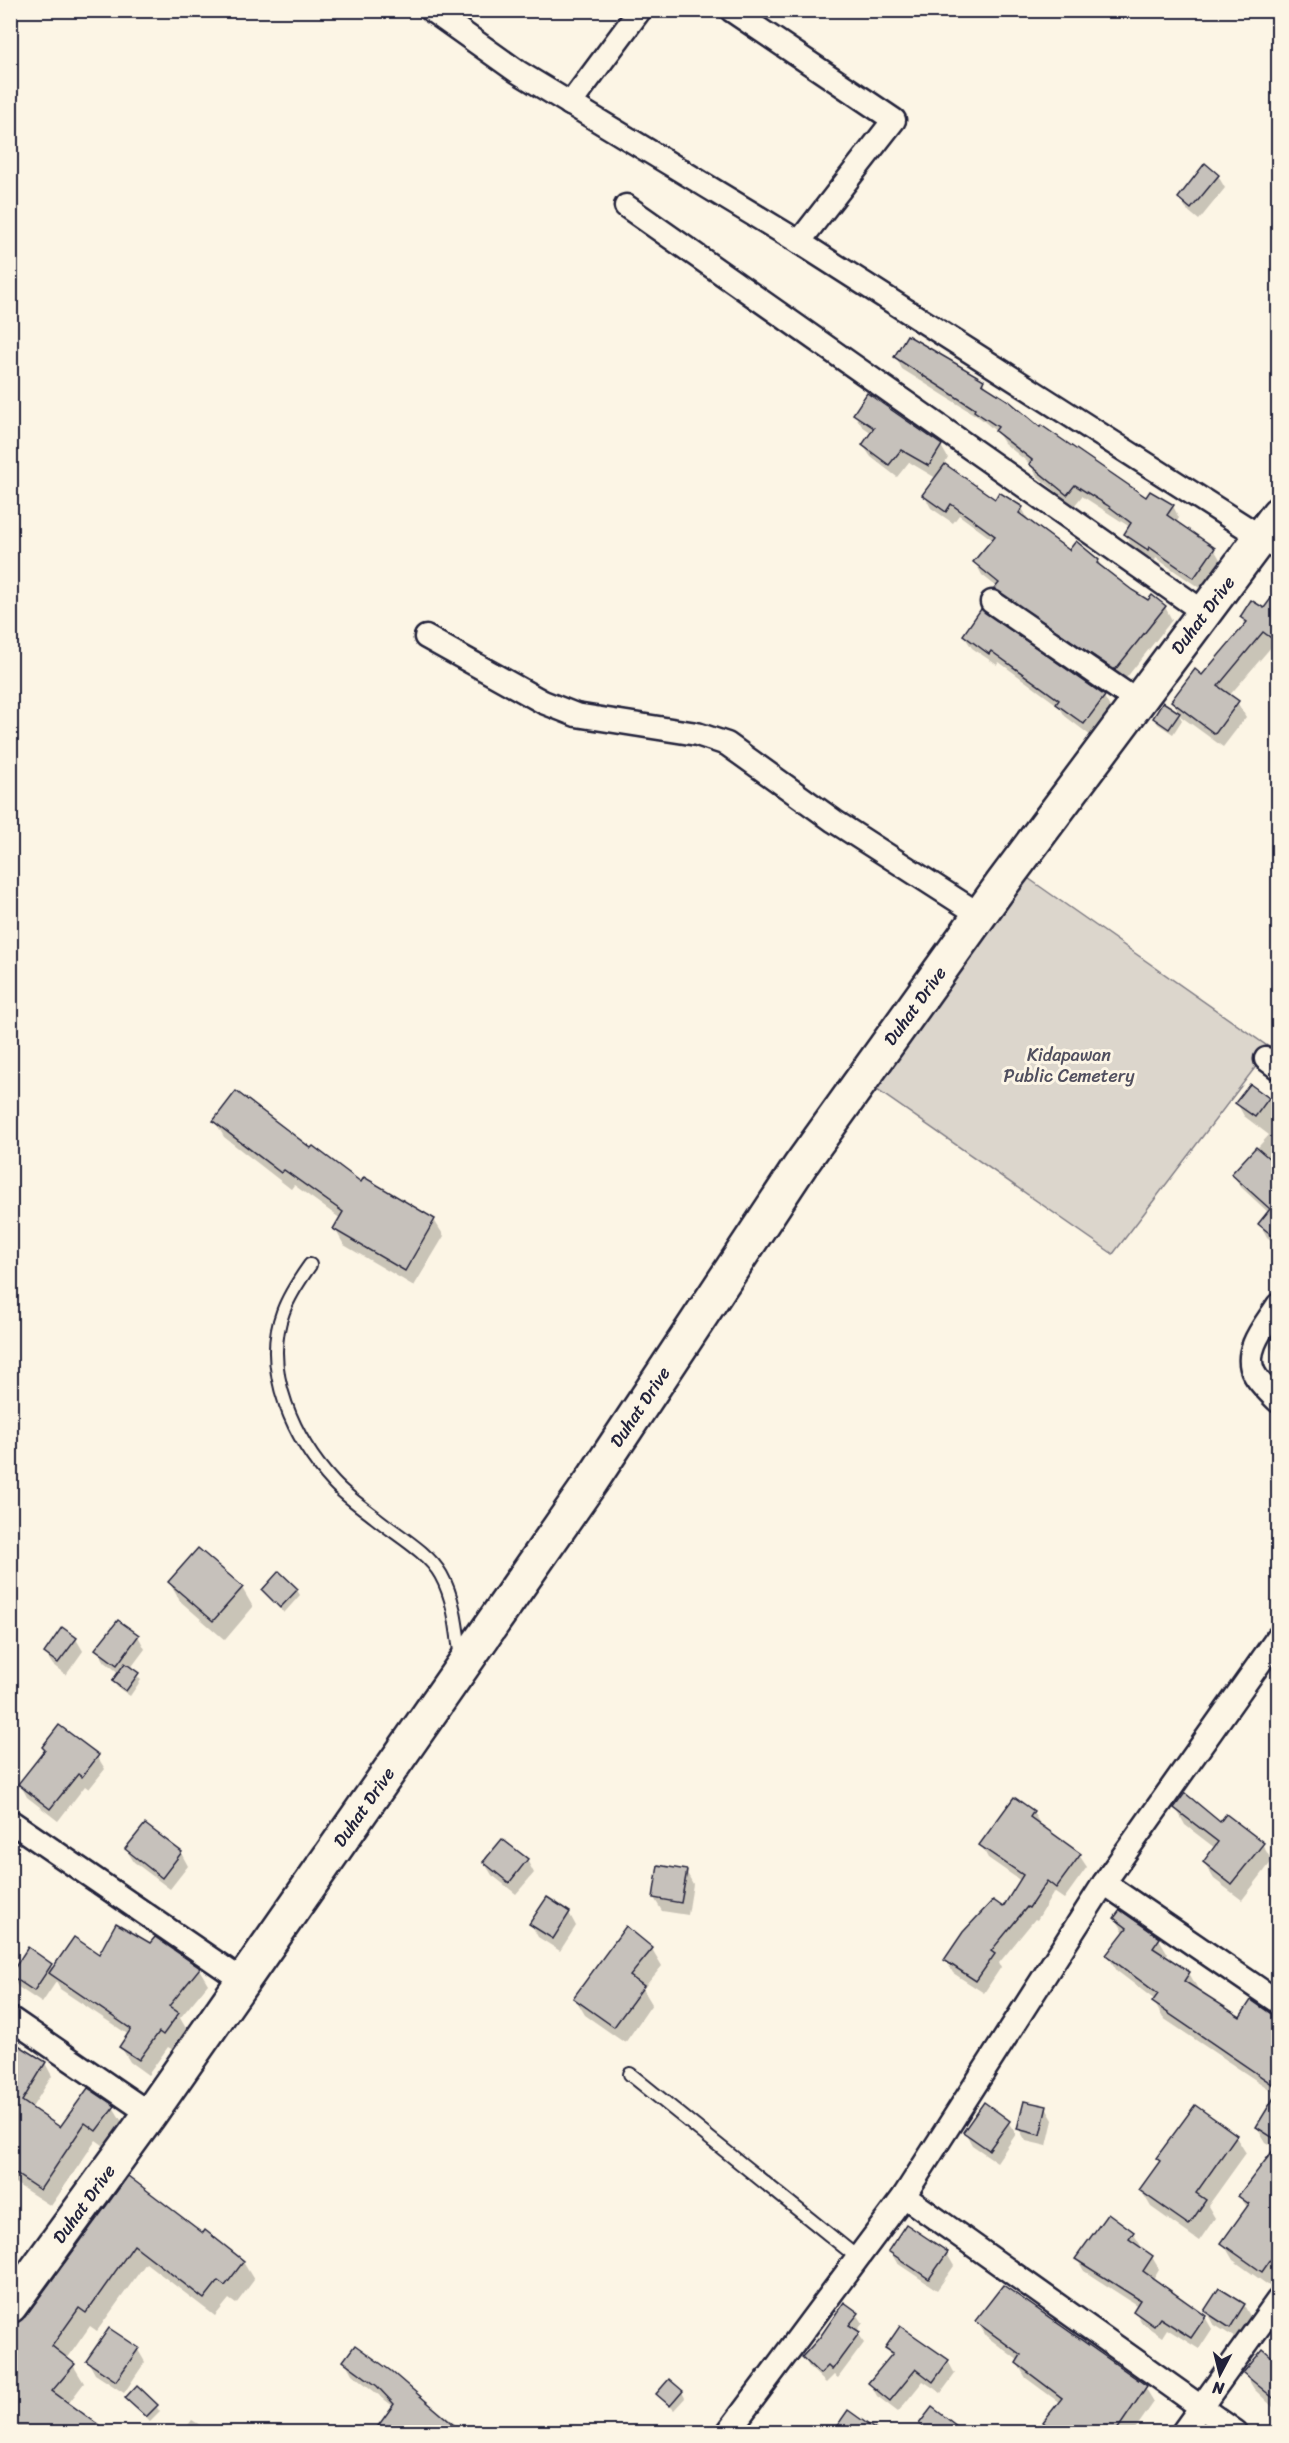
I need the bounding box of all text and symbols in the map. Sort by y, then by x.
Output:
street label: Duhat Drive [1162,569,1244,661]
street label: Duhat Drive [875,959,955,1053]
park label: Kidapawan Public Cemetery [1003,1039,1135,1092]
street label: Duhat Drive [601,1360,679,1454]
street label: Duhat Drive [324,1760,404,1854]
street label: Duhat Drive [44,2157,124,2251]
north arrow [1190,2344,1250,2404]
text: N [1210,2373,1226,2404]

